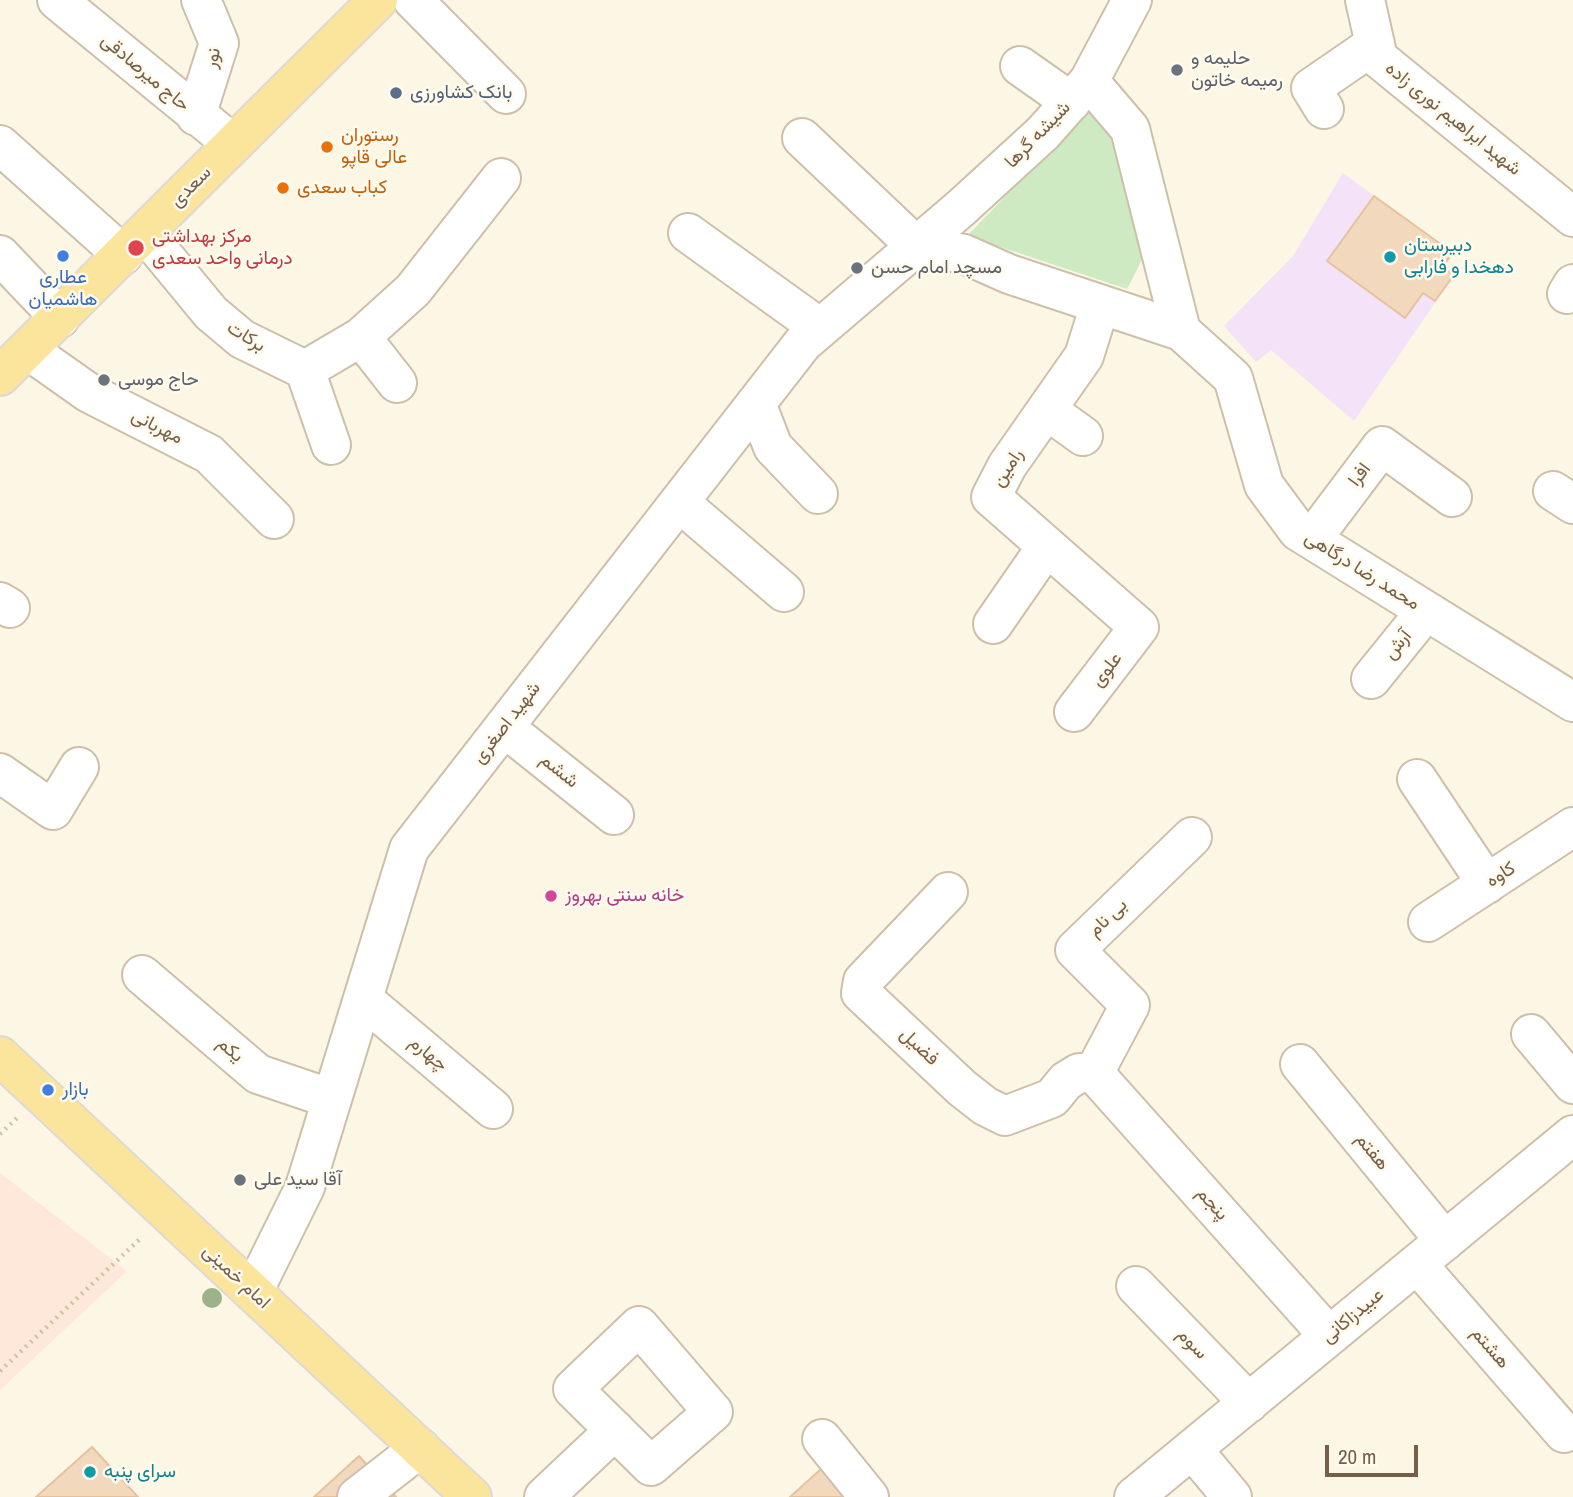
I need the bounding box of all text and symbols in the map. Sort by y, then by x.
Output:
street label: حاج میرصادقی [96,29,194,117]
street label: نور [200,46,226,70]
place label: حلیمه و رمیمه خاتون [1191,48,1283,92]
street label: شهید ابراهیم نوری زاده [1380,57,1526,181]
marker: حلیمه و رمیمه خاتون [1169,62,1185,78]
place label: بانک کشاورزی [410,82,512,104]
marker: بانک کشاورزی [388,85,404,101]
street label: شیشه گرها [1000,97,1076,173]
place label: رستوران عالی قاپو [341,125,407,169]
marker: رستوران عالی قاپو [319,139,335,155]
street label: سعدی [165,161,217,213]
place label: کباب سعدی [297,177,387,199]
marker: کباب سعدی [275,180,291,196]
place label: مرکز بهداشتی درمانی واحد سعدی [152,226,293,270]
place label: دبیرستان دهخدا و فارابی [1404,235,1514,279]
marker: مرکز بهداشتی درمانی واحد سعدی [126,238,146,258]
marker: عطاری هاشمیان [55,248,71,264]
marker: دبیرستان دهخدا و فارابی [1382,249,1398,265]
place label: مسچد امام حسن [871,257,1002,279]
marker: مسچد امام حسن [849,260,865,276]
place label: عطاری هاشمیان [29,267,97,311]
street label: برکات [222,316,270,358]
place label: حاج موسی [118,369,199,391]
marker: حاج موسی [96,372,112,388]
street label: مهربانی [127,404,187,450]
street label: رامین [987,445,1029,491]
street label: افرا [1344,459,1376,491]
street label: محمد رضا درگاهی [1300,527,1424,615]
street label: آرش [1379,625,1417,665]
street label: علوی [1086,648,1128,692]
street label: شهید اصغری [468,677,546,769]
street label: ششم [535,749,583,793]
street label: کاوه [1482,857,1520,893]
place label: خانه سنتی بهروز [565,885,684,907]
marker: خانه سنتی بهروز [543,888,559,904]
street label: بی نام [1084,894,1132,942]
street label: فضیل [895,1023,943,1071]
street label: چهارم [404,1031,452,1077]
street label: یکم [212,1032,248,1068]
place label: بازار [62,1079,89,1101]
marker: بازار [40,1082,56,1098]
street label: هفتم [1350,1129,1394,1175]
place label: آقا سید علی [254,1169,342,1191]
marker: آقا سید علی [232,1172,248,1188]
street label: پنجم [1191,1183,1233,1225]
street label: امام خمینی [197,1240,275,1314]
street label: عبیدزاکانی [1317,1283,1389,1349]
street label: هشتم [1466,1322,1514,1374]
street label: سوم [1172,1324,1212,1364]
scale bar [1328,1430,1421,1474]
text: 20 m [1338,1442,1376,1471]
place label: سرای پنبه [104,1461,176,1483]
marker: سرای پنبه [82,1464,98,1480]

